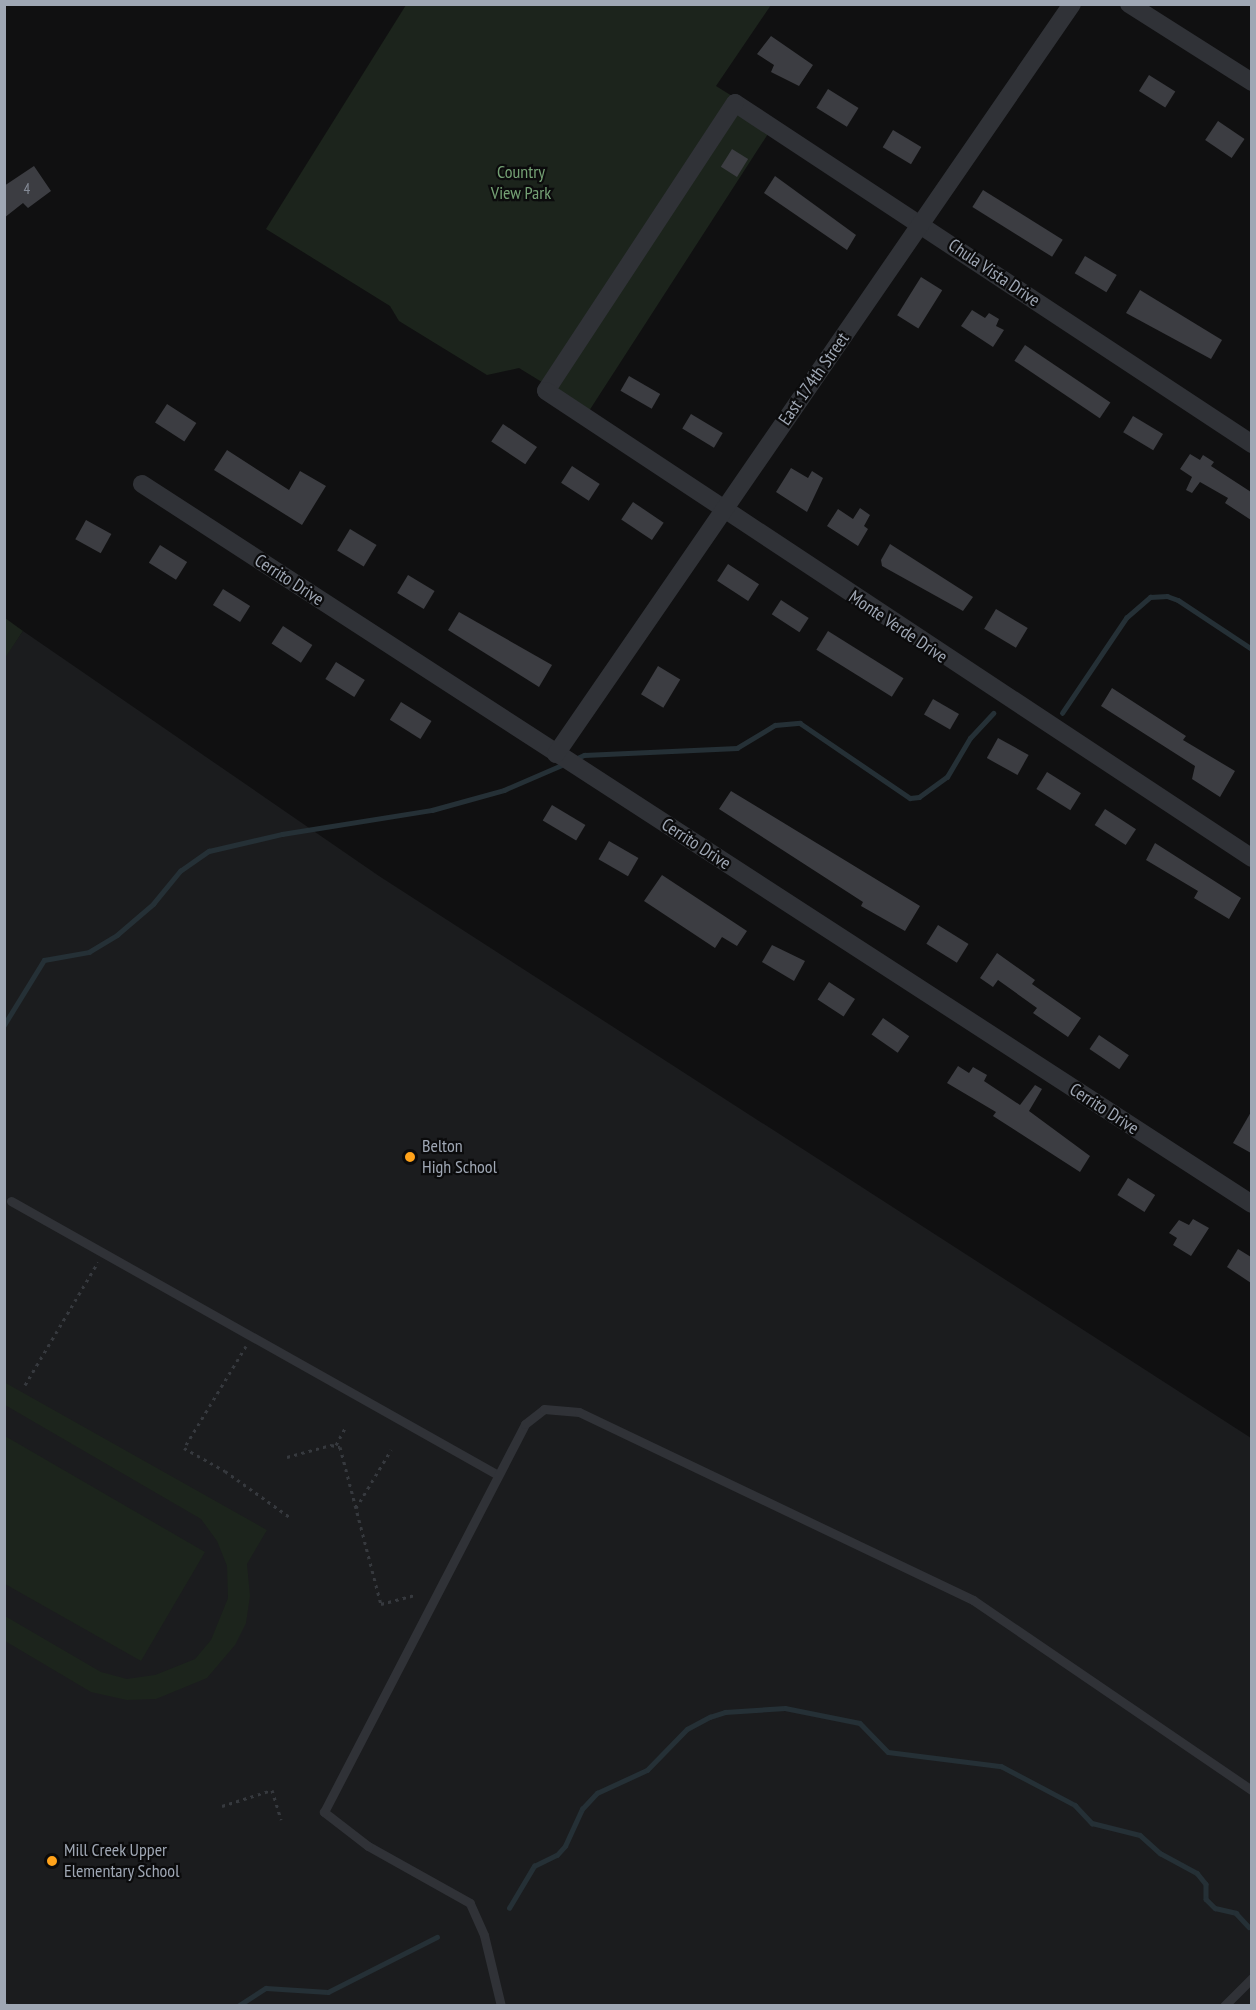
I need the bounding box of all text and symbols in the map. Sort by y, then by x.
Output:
park label: Country View Park [491,162,551,204]
house number: 4 [24,180,30,198]
street label: Chula Vista Drive [944,234,1044,312]
street label: East 174th Street [774,329,854,429]
street label: Cerrito Drive [250,550,328,610]
street label: Monte Verde Drive [844,586,952,668]
street label: Cerrito Drive [657,814,735,874]
street label: Cerrito Drive [1065,1079,1143,1139]
place label: Belton High School [422,1136,497,1178]
marker: Belton High School [403,1150,417,1164]
place label: Mill Creek Upper Elementary School [64,1840,180,1882]
marker: Mill Creek Upper Elementary School [45,1854,59,1868]

